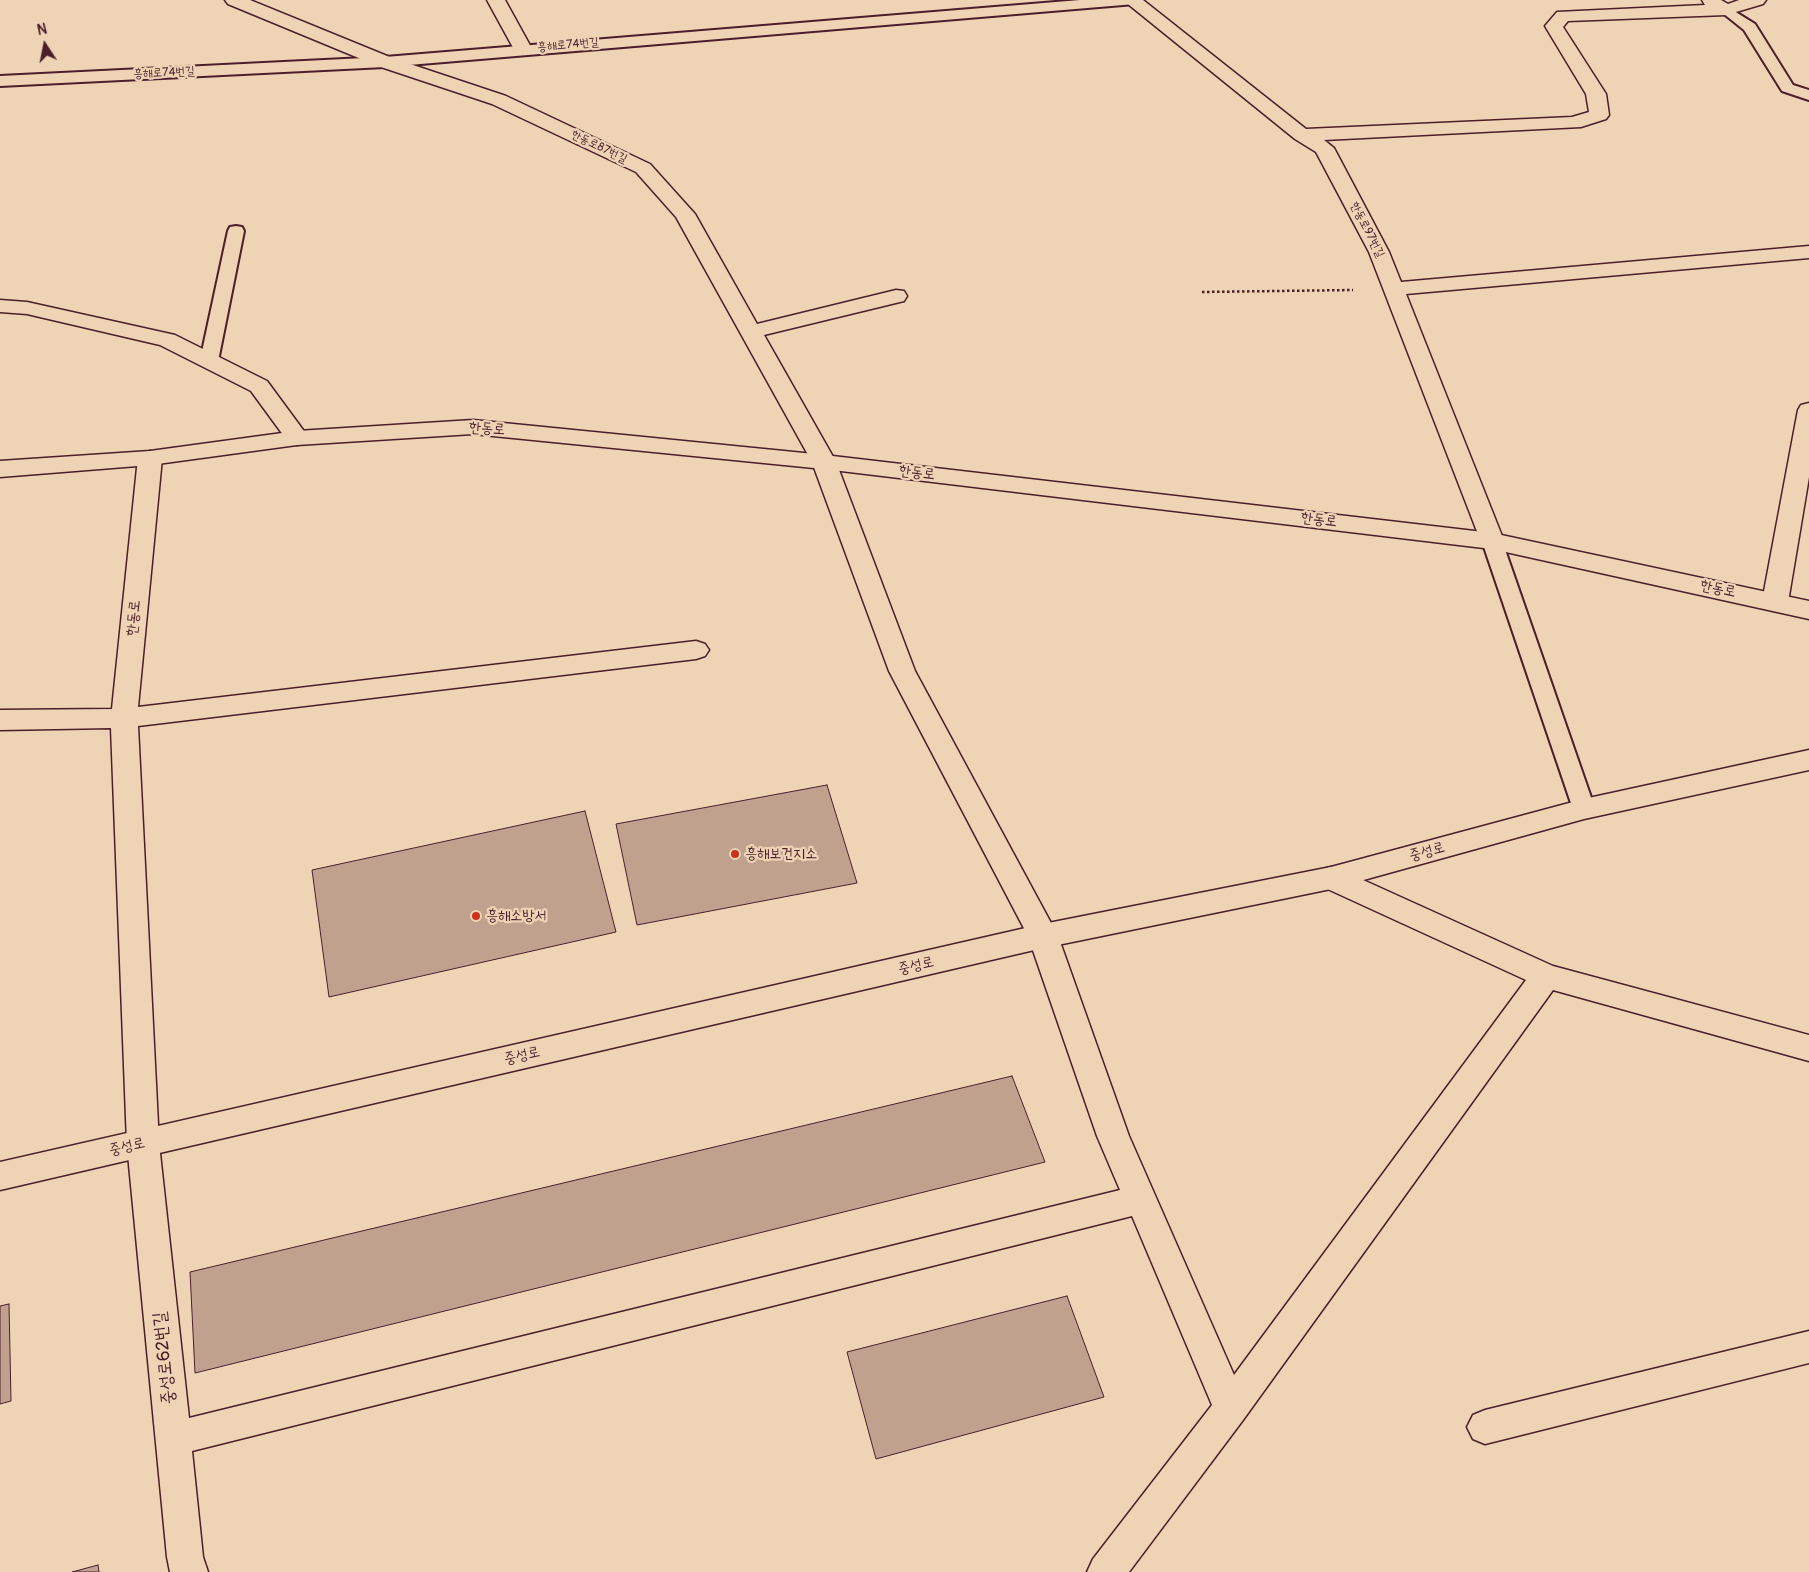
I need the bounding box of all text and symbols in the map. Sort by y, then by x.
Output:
north arrow [20,20,70,70]
text: N [36,21,48,39]
street label: 흥해로74번길 [537,35,599,55]
street label: 흥해로74번길 [133,64,195,82]
street label: 한동로87번길 [569,127,629,167]
street label: 한동로97번길 [1347,200,1387,260]
street label: 한동로 [468,419,506,439]
street label: 한동로 [898,462,936,484]
street label: 한동로 [1300,509,1338,531]
street label: 한동로 [1698,576,1738,602]
street label: 한동로 [123,599,145,637]
street label: 중성로 [1407,839,1447,865]
place label: 흥해보건지소 [745,845,817,863]
marker: 흥해보건지소 [729,848,741,860]
place label: 흥해소방서 [486,907,546,925]
marker: 흥해소방서 [470,910,482,922]
street label: 중성로 [896,953,936,979]
street label: 중성로 [502,1043,542,1069]
street label: 중성로 [107,1134,147,1160]
street label: 중성로62번길 [149,1311,181,1405]

